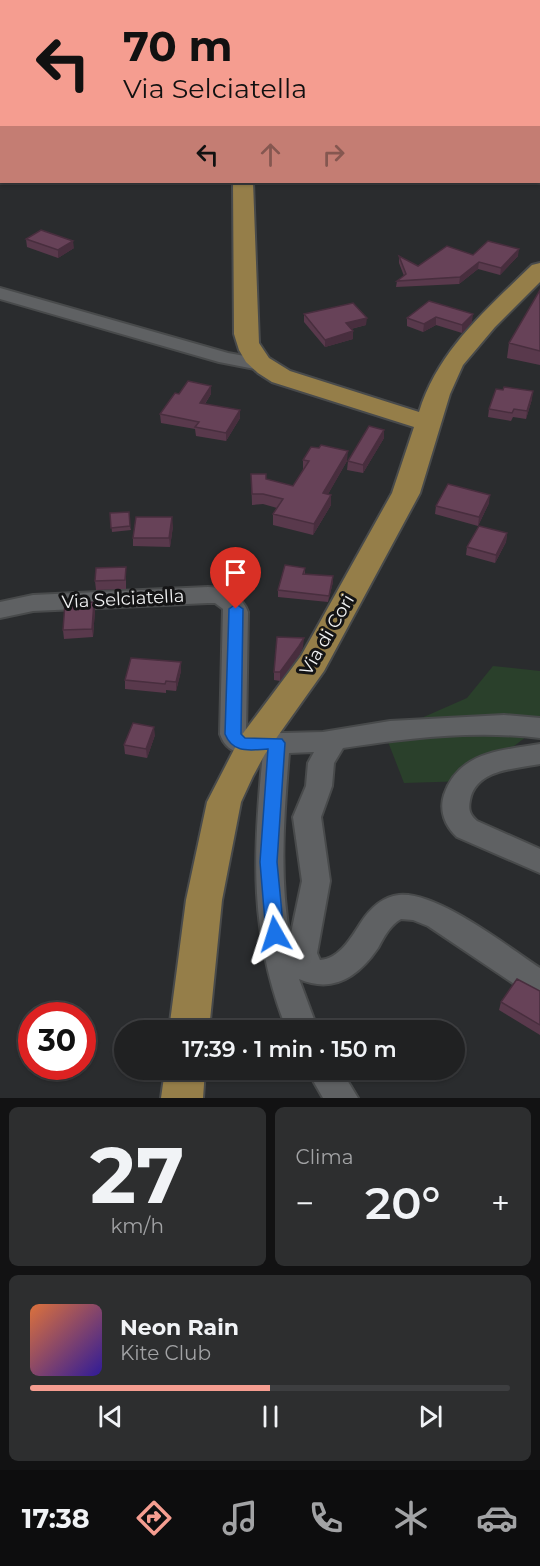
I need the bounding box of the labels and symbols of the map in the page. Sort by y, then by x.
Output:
pin [210,547,261,609]
street label: Via Selciatella [61,585,185,613]
street label: Via di Cori [295,591,359,679]
position arrow [243,902,307,966]
speed limit sign: 30 [18,1002,96,1080]

